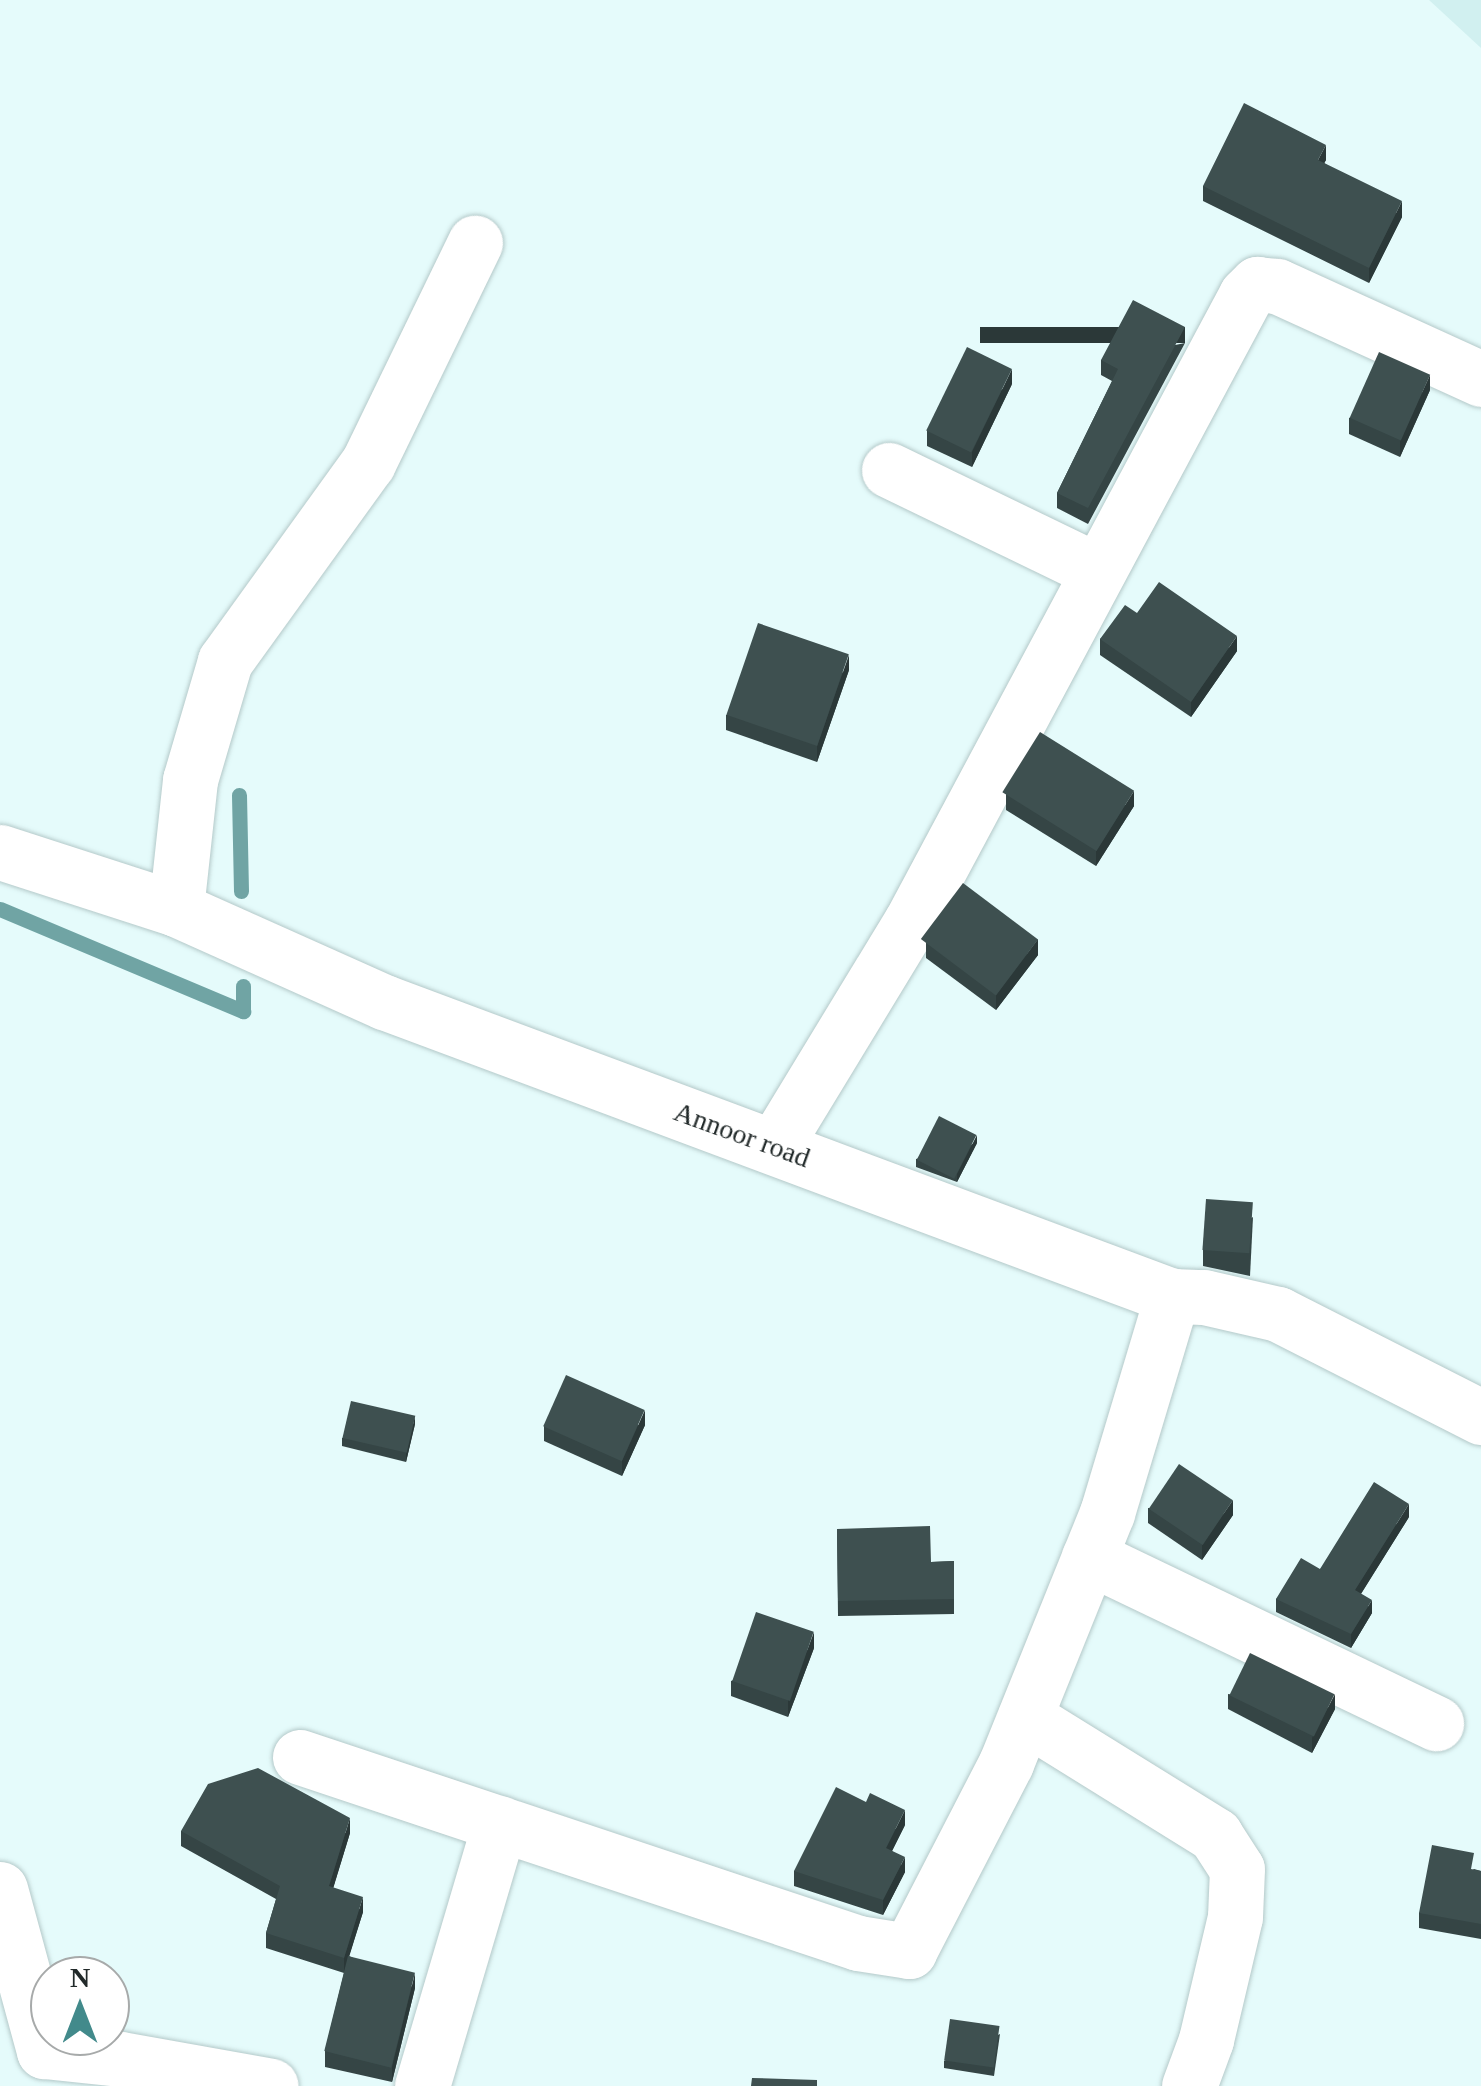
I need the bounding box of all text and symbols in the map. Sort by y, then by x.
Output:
street label: Annoor road [669,1095,815,1175]
north arrow [30,1956,130,2056]
text: N [70,1962,90,1993]

